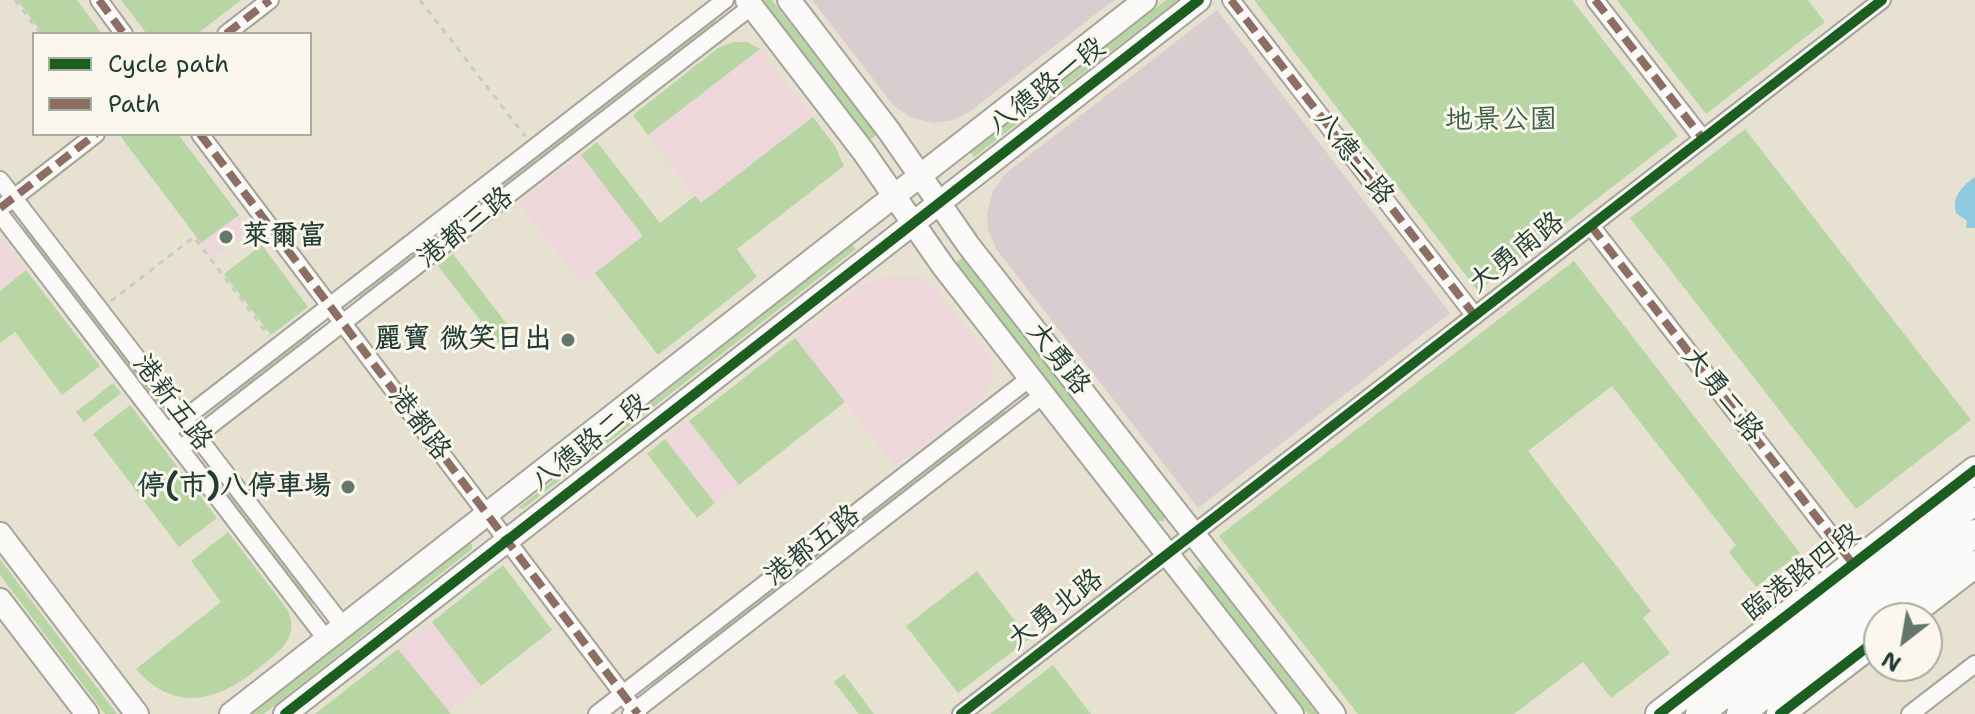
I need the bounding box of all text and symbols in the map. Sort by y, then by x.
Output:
street label: 八德路一段 [981,31,1113,143]
legend [32,32,312,136]
text: Cycle path [108,48,229,80]
text: Path [108,88,160,120]
street label: 八德二路 [1305,104,1401,212]
park label: 地景公園 [1445,104,1557,138]
street label: 港都三路 [412,180,520,276]
street label: 大勇南路 [1463,205,1571,301]
place label: 萊爾富 [242,220,326,254]
marker: 萊爾富 [217,228,235,246]
street label: 大勇路 [1019,316,1097,402]
place label: 麗寶 微笑日出 [374,323,552,357]
marker: 麗寶 微笑日出 [559,331,577,349]
street label: 大勇二路 [1674,341,1770,449]
street label: 港新五路 [125,348,219,458]
street label: 港都路 [380,380,458,468]
street label: 八德路二段 [524,387,656,499]
place label: 停(市)八停車場 [137,470,332,504]
marker: 停(市)八停車場 [339,478,357,496]
street label: 港都五路 [759,498,867,594]
street label: 臨港路四段 [1736,517,1868,629]
street label: 大勇北路 [1002,562,1110,658]
north arrow [1863,602,1943,682]
text: N [1876,644,1906,678]

